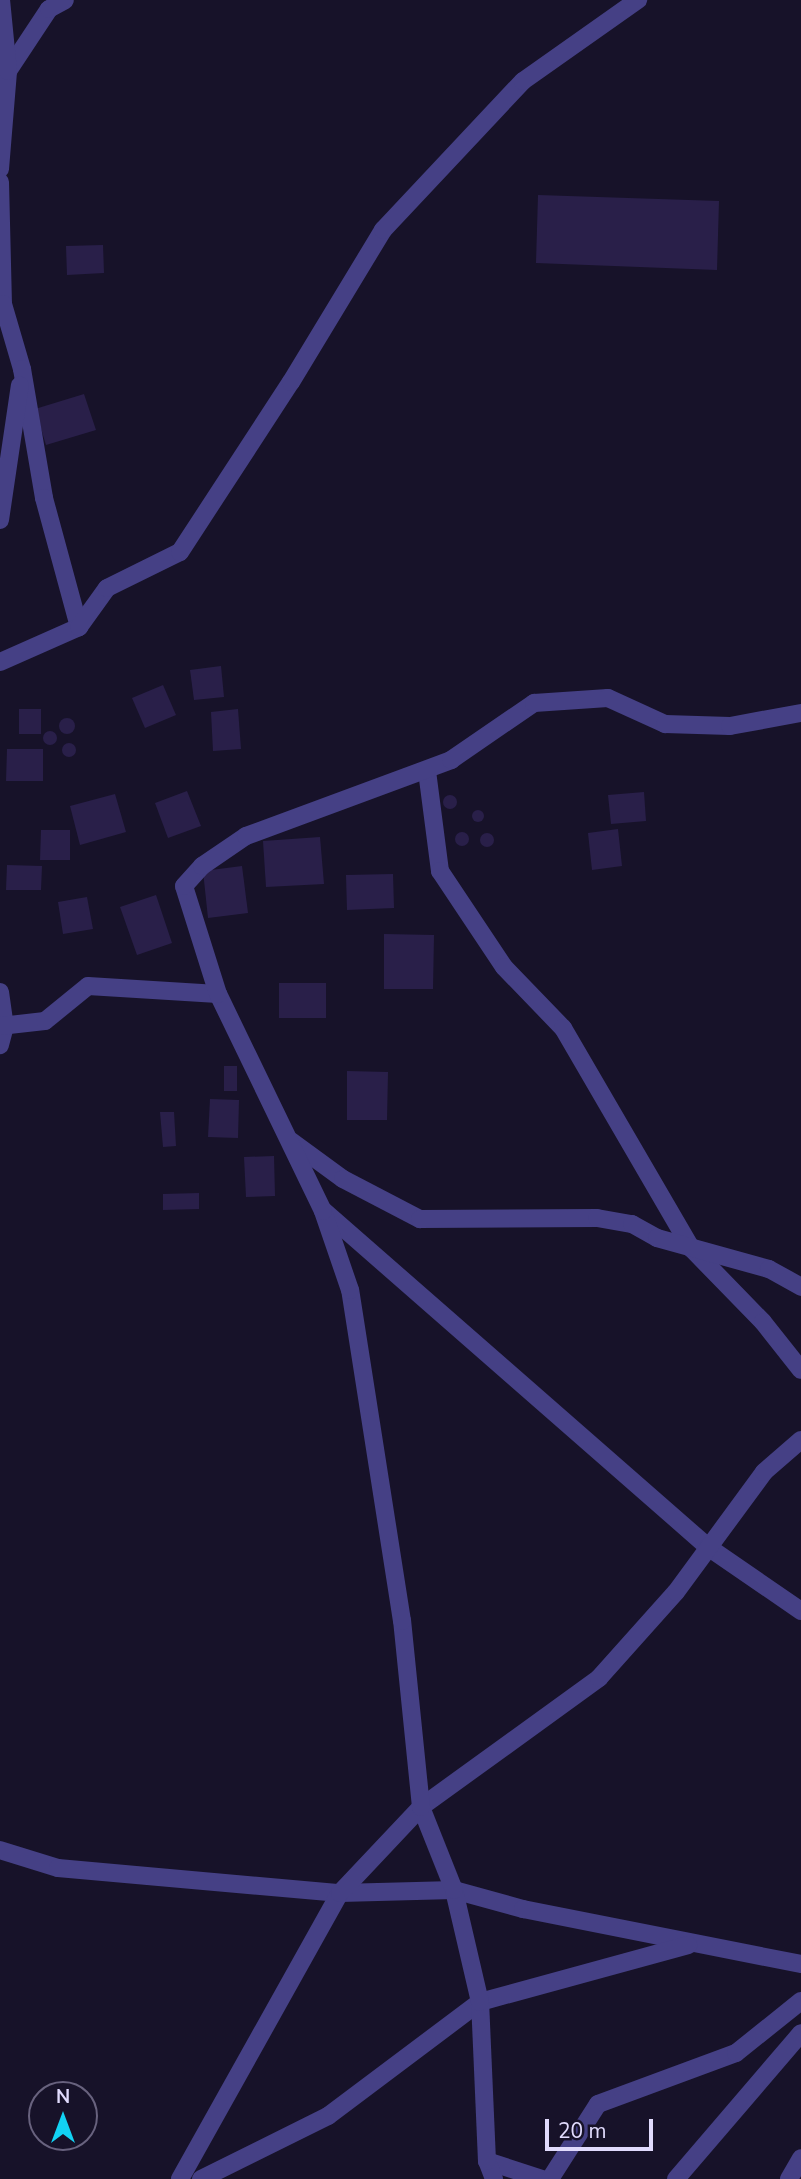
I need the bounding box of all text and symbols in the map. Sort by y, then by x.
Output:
north arrow [28,2081,98,2151]
text: N [56,2084,70,2110]
scale bar [549,2106,658,2150]
text: 20 m [558,2117,607,2145]

